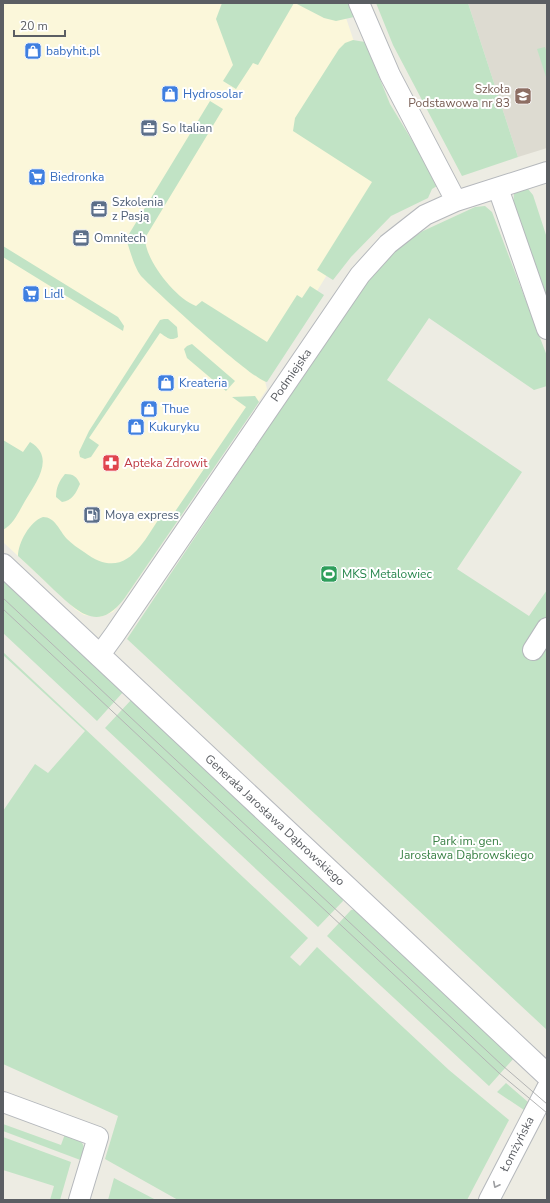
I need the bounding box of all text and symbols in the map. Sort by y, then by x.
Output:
scale bar [14,12,65,38]
text: 20 m [20,18,48,34]
shop icon: babyhit.pl [23,41,43,61]
place label: babyhit.pl [46,43,100,59]
place label: Szkoła Podstawowa nr 83 [408,81,510,111]
shop icon: Hydrosolar [160,84,180,104]
place label: Hydrosolar [183,86,243,102]
school or university icon: Szkoła Podstawowa nr 83 [513,86,533,106]
office icon: So Italian [139,118,159,138]
place label: So Italian [162,120,212,136]
supermarket icon: Biedronka [27,167,47,187]
place label: Biedronka [50,169,104,185]
place label: Szkolenia z Pasją [112,194,163,224]
office icon: Szkolenia z Pasją [89,199,109,219]
office icon: Omnitech [71,228,91,248]
place label: Omnitech [94,230,146,246]
supermarket icon: Lidl [21,284,41,304]
place label: Lidl [44,286,64,302]
street label: Podmiejska [267,345,315,405]
shop icon: Kreateria [156,373,176,393]
place label: Kreateria [179,375,227,391]
shop icon: Thue [139,399,159,419]
place label: Thue [162,401,189,417]
shop icon: Kukuryku [126,417,146,437]
place label: Kukuryku [149,419,199,435]
pharmacy icon: Apteka Zdrowit [101,453,121,473]
place label: Apteka Zdrowit [124,455,208,471]
fuel station icon: Moya express [82,505,102,525]
place label: Moya express [105,507,179,523]
sports icon: MKS Metalowiec [319,564,339,584]
place label: MKS Metalowiec [342,566,432,582]
street label: Generała Jarosława Dąbrowskiego [202,751,349,889]
park label: Park im. gen. Jarosława Dąbrowskiego [399,833,534,863]
street label: Łomżyńska [496,1114,538,1175]
one-way arrow [494,1181,501,1188]

